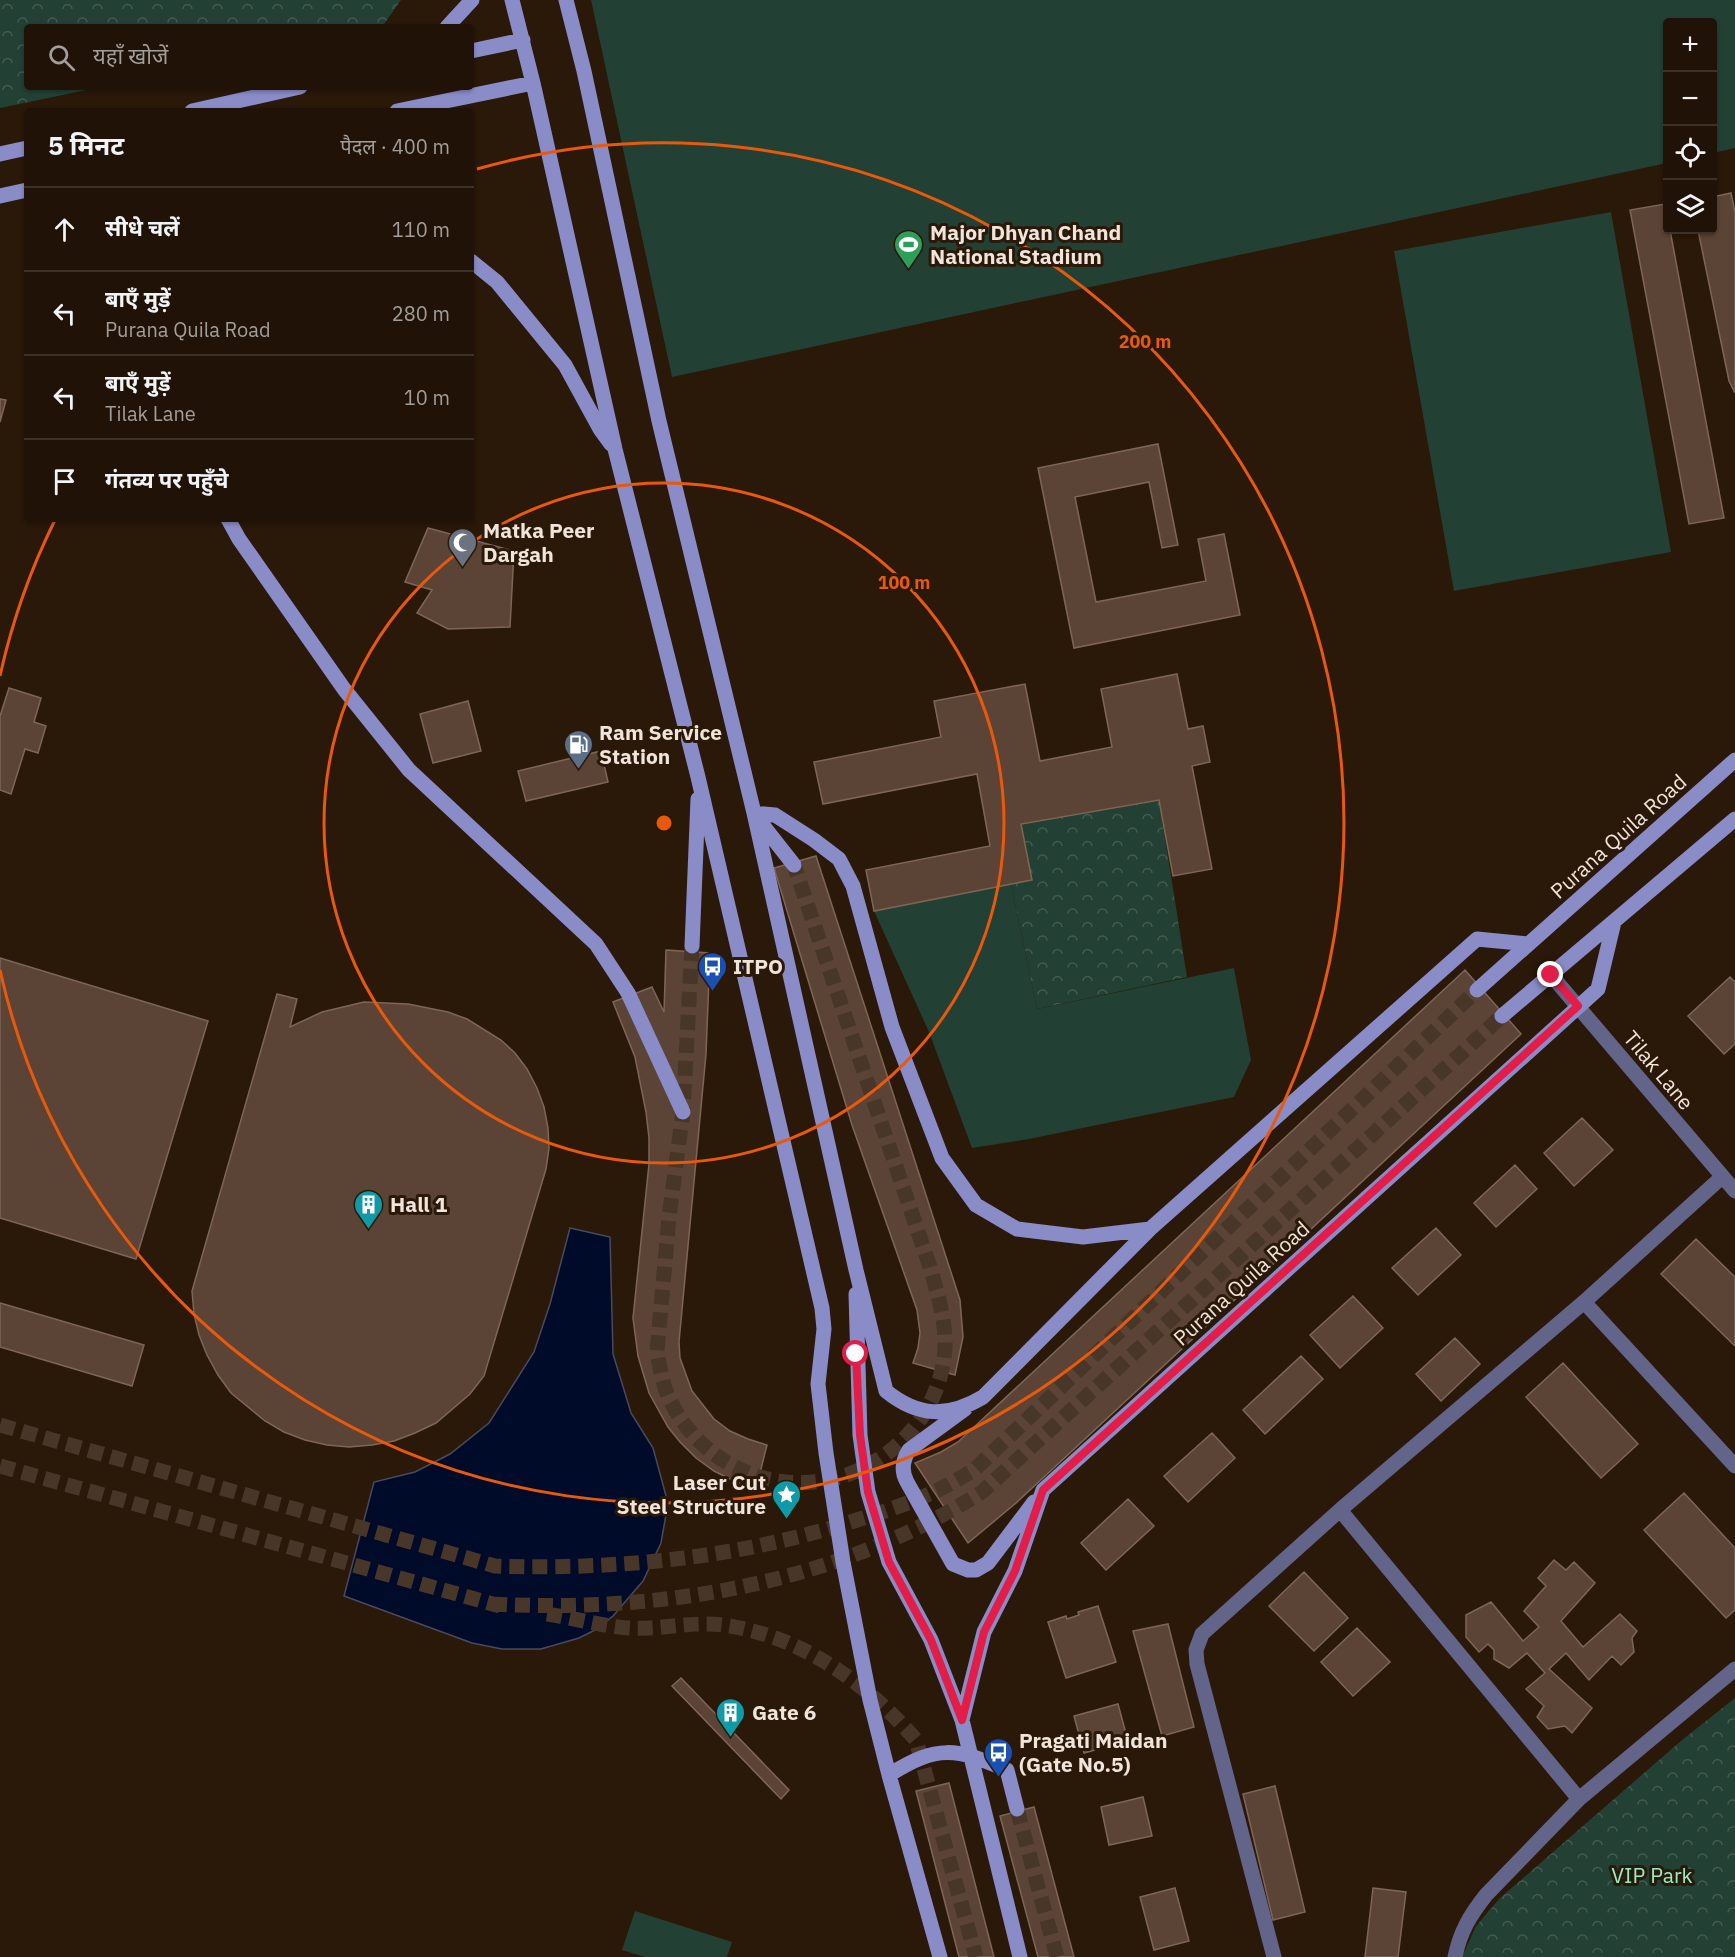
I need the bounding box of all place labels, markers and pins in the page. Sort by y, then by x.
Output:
place label: Major Dhyan Chand National Stadium [930,218,1121,270]
sports icon: Major Dhyan Chand National Stadium [893,228,925,270]
place label: Matka Peer Dargah [483,516,595,568]
mosque icon: Matka Peer Dargah [446,526,478,568]
place label: Ram Service Station [599,718,722,770]
fuel station icon: Ram Service Station [562,728,594,770]
centre of rings [654,813,674,833]
bus stop icon: ITPO [696,950,728,992]
place label: ITPO [733,952,783,980]
building icon: Hall 1 [353,1188,385,1230]
place label: Hall 1 [390,1190,448,1218]
place label: Laser Cut Steel Structure [616,1468,766,1520]
place icon: Laser Cut Steel Structure [771,1478,803,1520]
building icon: Gate 6 [715,1696,747,1738]
place label: Gate 6 [752,1698,816,1726]
place label: Pragati Maidan (Gate No.5) [1019,1726,1167,1778]
bus stop icon: Pragati Maidan (Gate No.5) [982,1736,1014,1778]

